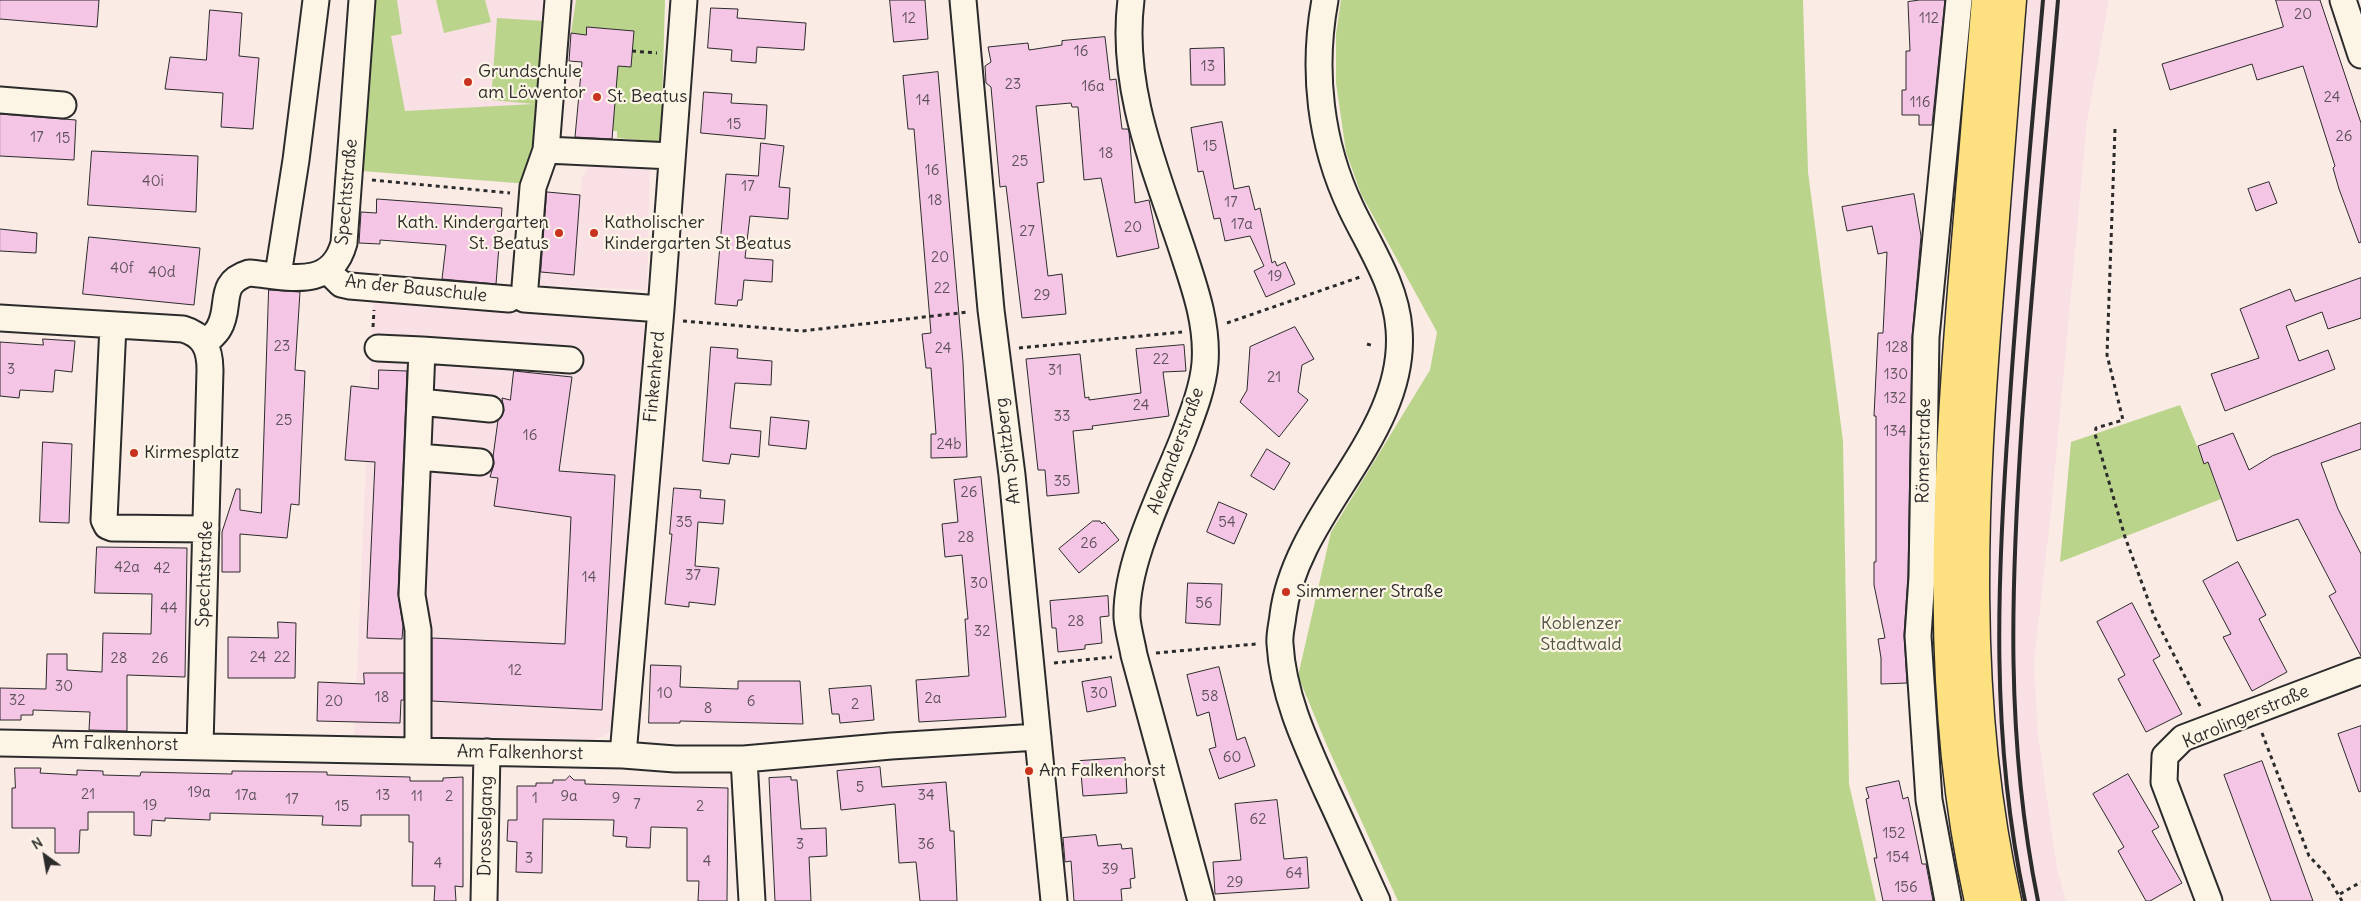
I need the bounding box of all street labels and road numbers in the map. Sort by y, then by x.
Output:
street label: Spechtstraße [332,138,362,246]
street label: An der Bauschule [344,271,488,307]
street label: Finkenherd [640,330,670,424]
street label: Alexanderstraße [1143,385,1209,517]
street label: Am Spitzberg [991,396,1025,506]
street label: Römerstraße [1912,398,1936,504]
street label: Spechtstraße [192,520,218,628]
street label: Karolingerstraße [2179,681,2313,753]
street label: Am Falkenhorst [52,732,178,756]
street label: Am Falkenhorst [457,741,583,765]
street label: Drosselgang [474,775,498,877]

